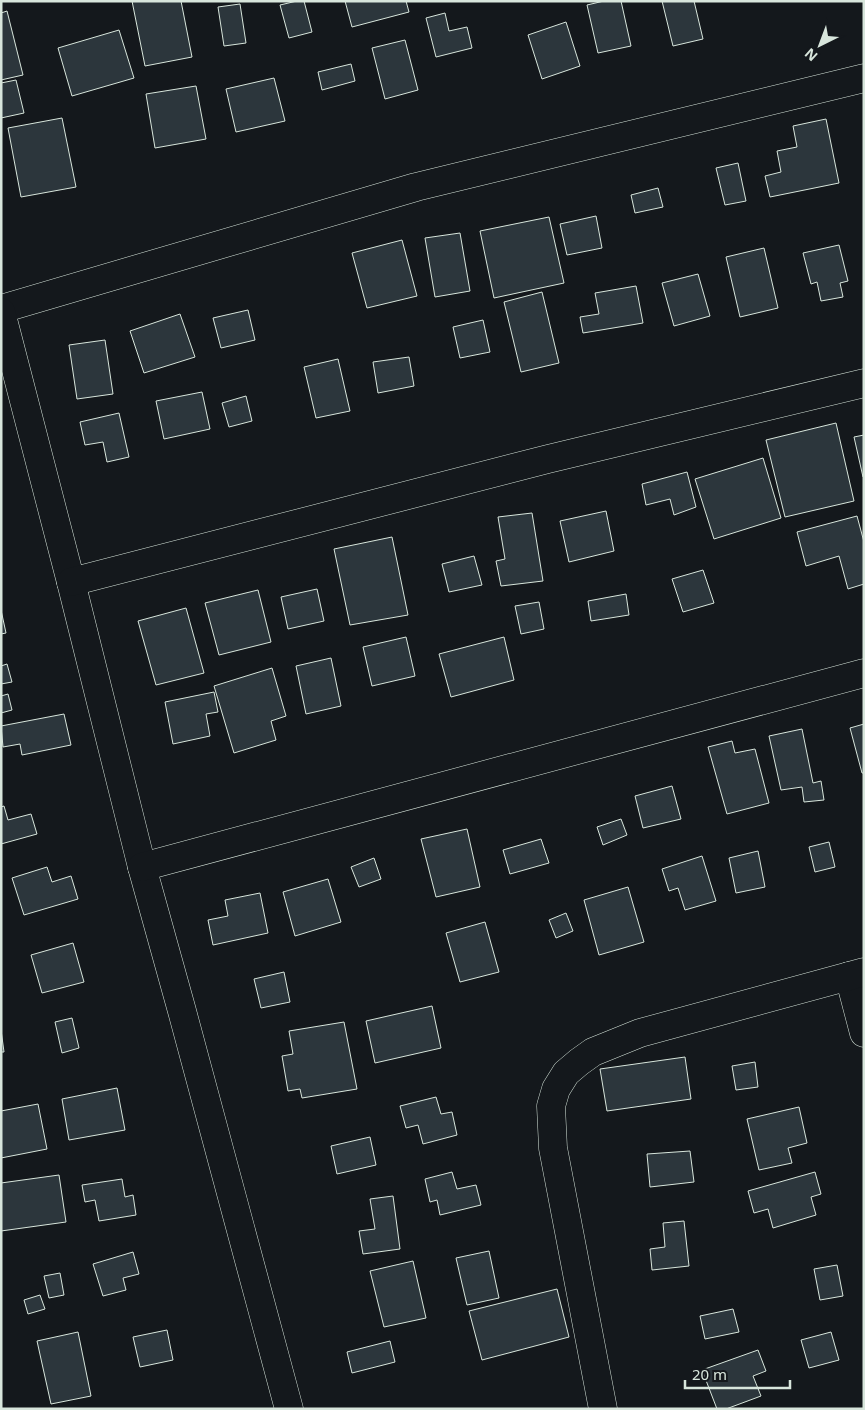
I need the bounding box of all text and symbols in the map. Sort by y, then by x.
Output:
north arrow [795,20,845,70]
text: N [800,44,822,66]
scale bar [685,1358,790,1390]
text: 20 m [692,1364,727,1384]

